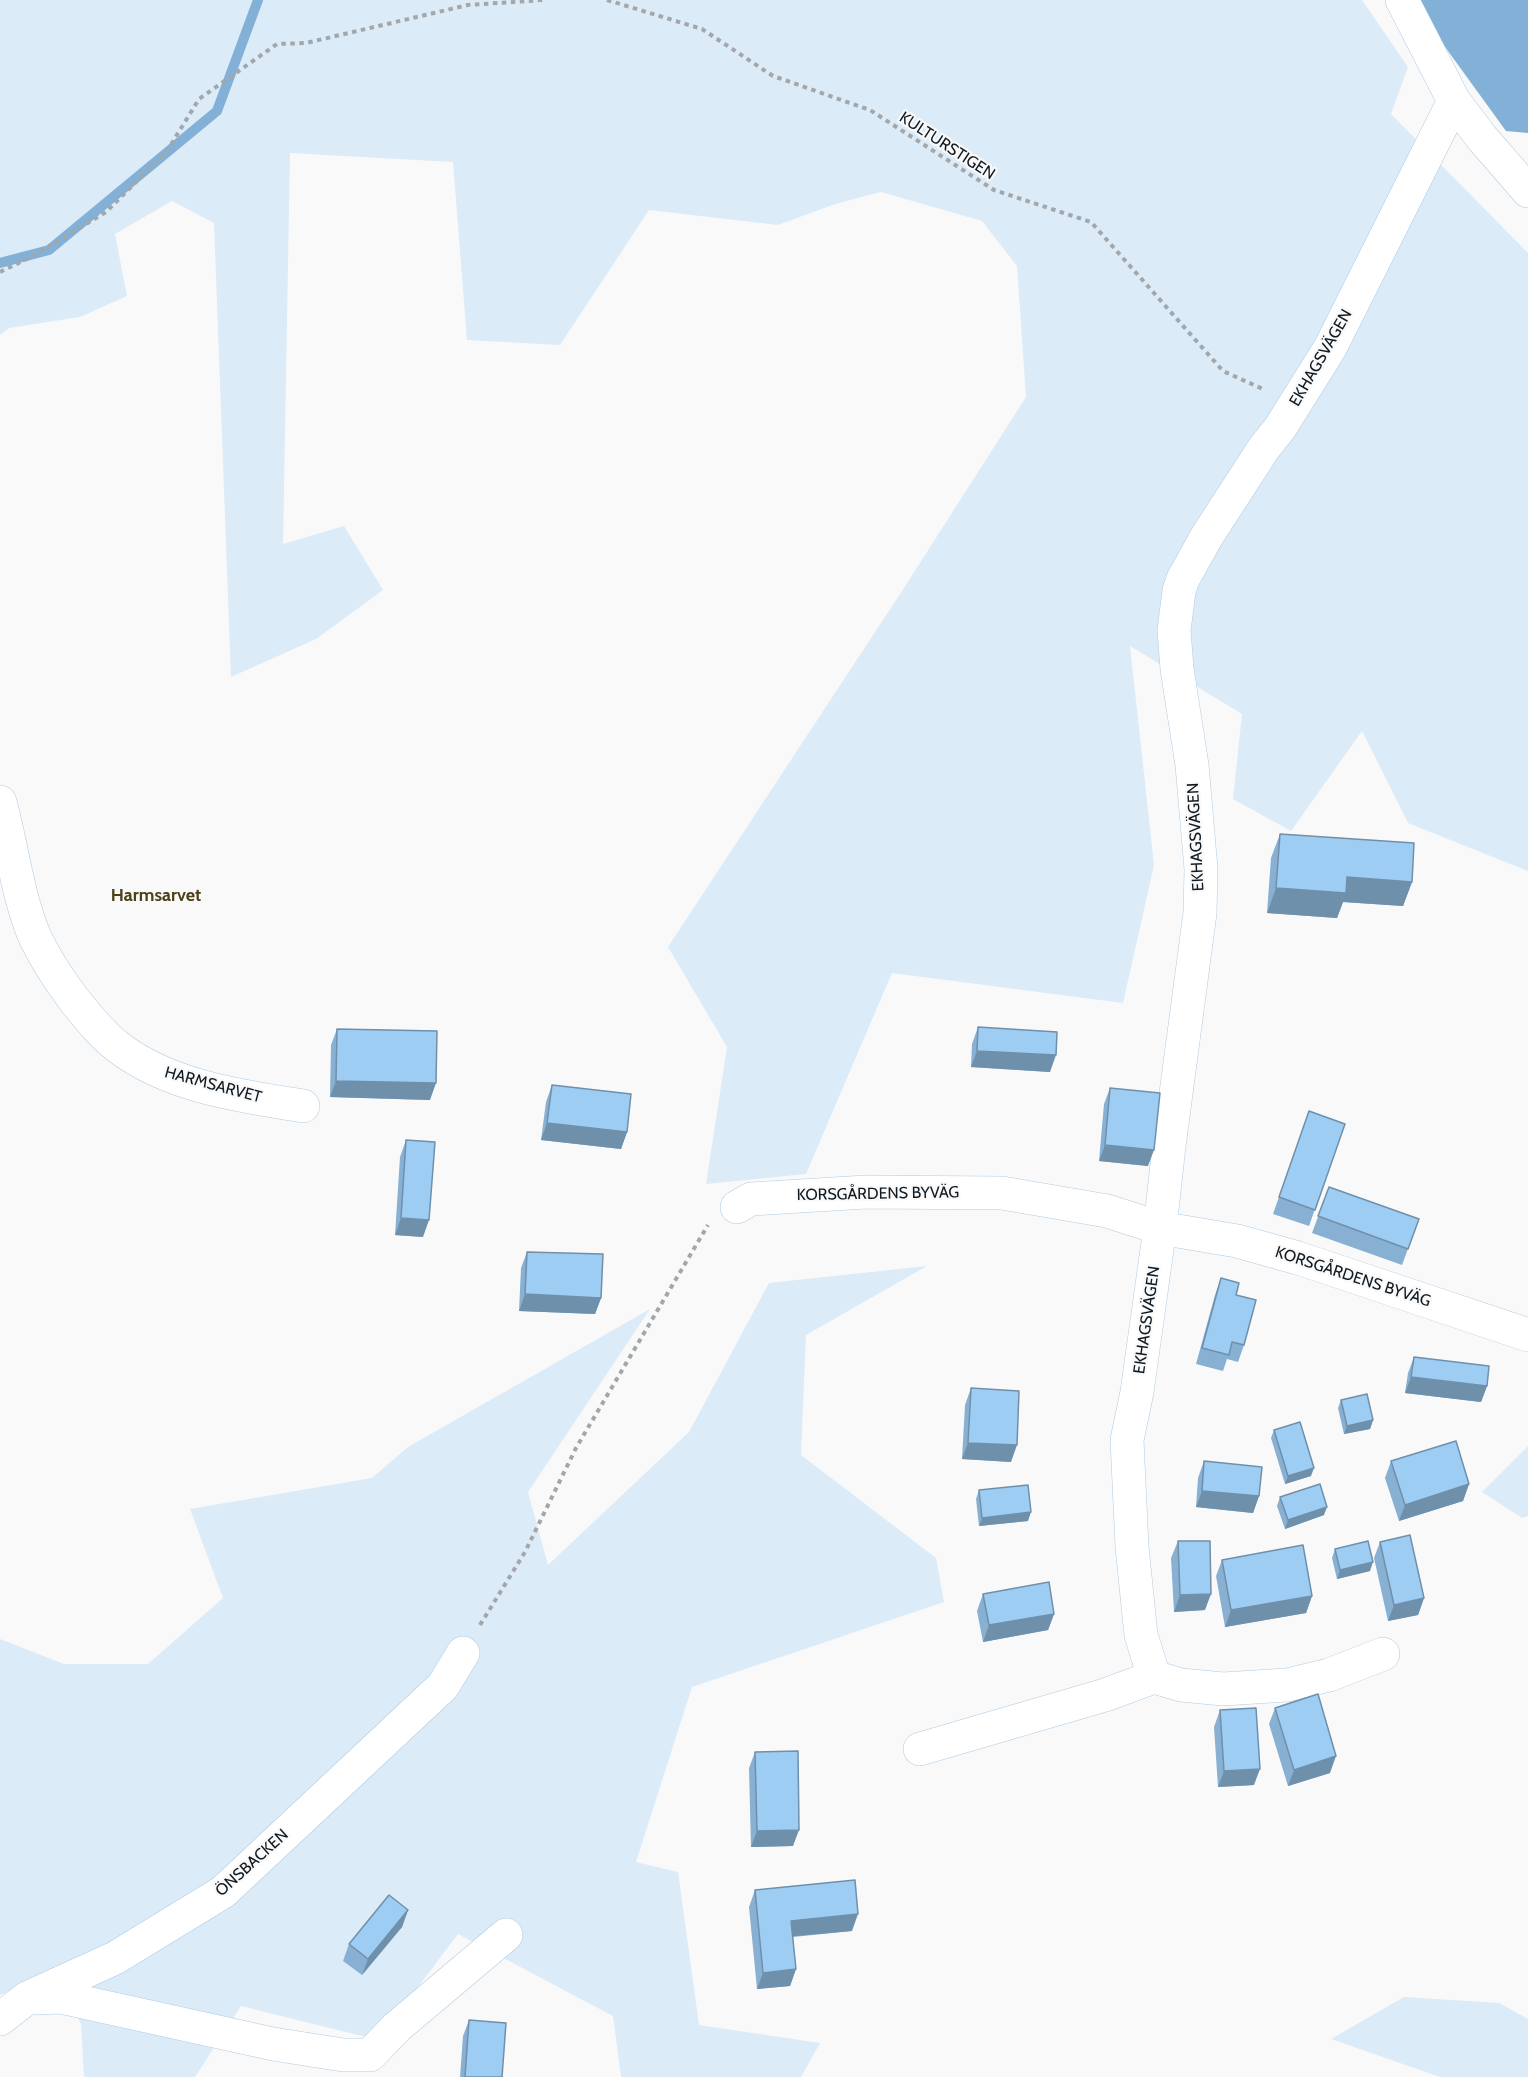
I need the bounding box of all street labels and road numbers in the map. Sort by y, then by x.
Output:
street label: KULTURSTIGEN [896,108,998,184]
street label: EKHAGSVÄGEN [1286,306,1356,410]
street label: EKHAGSVÄGEN [1184,782,1208,892]
street label: HARMSARVET [162,1063,264,1107]
street label: KORSGÅRDENS BYVÄG [797,1183,959,1205]
street label: KORSGÅRDENS BYVÄG [1273,1243,1433,1311]
street label: EKHAGSVÄGEN [1130,1265,1164,1375]
street label: ÖNSBACKEN [212,1825,292,1901]

